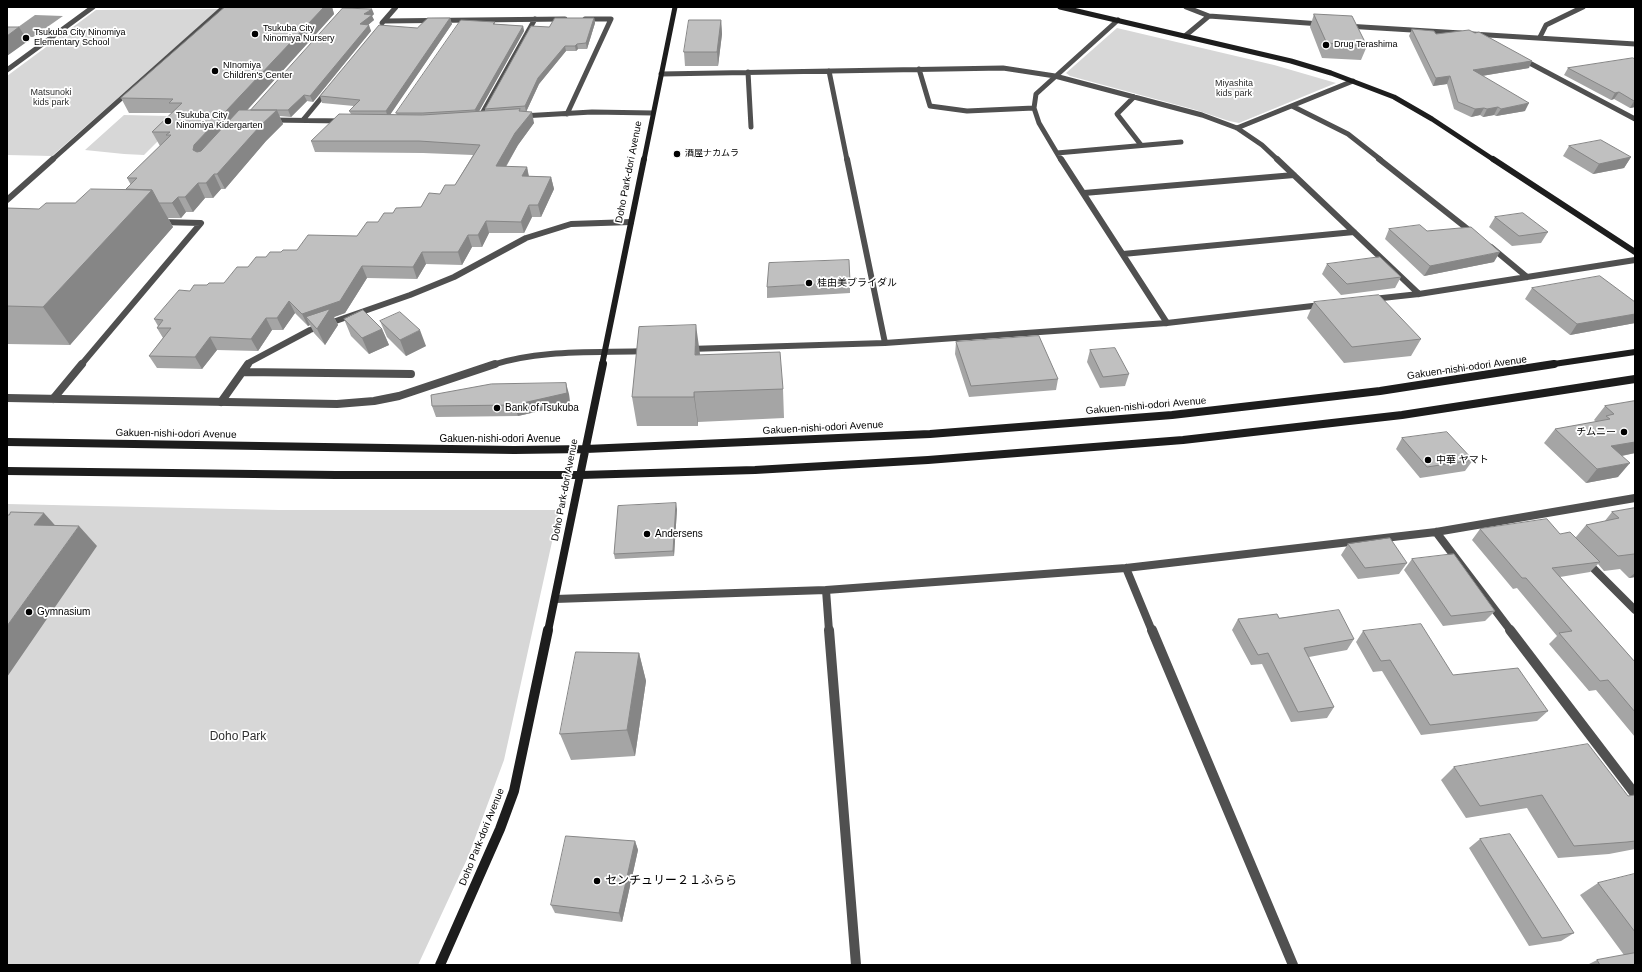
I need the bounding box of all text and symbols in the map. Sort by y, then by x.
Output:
place label: Tsukuba City Ninomiya Nursery [263,24,335,45]
place label: Tsukuba City Ninomiya Elementary School [34,28,126,49]
marker: Tsukuba City Ninomiya Nursery [250,29,260,39]
marker: Tsukuba City Ninomiya Elementary School [21,33,31,43]
marker: Drug Terashima [1321,40,1331,50]
place label: Drug Terashima [1334,40,1398,50]
place label: NInomiya Children's Center [223,61,292,82]
marker: NInomiya Children's Center [210,66,220,76]
park label: Miyashita kids park [1215,79,1253,100]
park label: Matsunoki kids park [30,88,72,109]
place label: Tsukuba City Ninomiya Kidergarten [176,111,263,132]
marker: Tsukuba City Ninomiya Kidergarten [163,116,173,126]
street label: Doho Park-dori Avenue [613,120,645,224]
marker: 酒屋ナカムラ [672,149,682,159]
place label: 酒屋ナカムラ [685,149,739,159]
place label: 桂由美ブライダル [817,277,897,289]
marker: 桂由美ブライダル [804,278,814,288]
street label: Gakuen-nishi-odori Avenue [1406,354,1528,382]
street label: Gakuen-nishi-odori Avenue [1085,395,1207,417]
place label: Bank of Tsukuba [505,402,579,414]
marker: Bank of Tsukuba [492,403,502,413]
street label: Gakuen-nishi-odori Avenue [762,419,884,437]
place label: チムニー [1576,426,1616,438]
street label: Gakuen-nishi-odori Avenue [115,427,237,441]
marker: チムニー [1619,427,1629,437]
street label: Gakuen-nishi-odori Avenue [439,433,561,445]
street label: Doho Park-dori Avenue [549,438,581,542]
place label: 中華 ヤマト [1436,454,1489,466]
marker: 中華 ヤマト [1423,455,1433,465]
place label: Andersens [655,528,703,540]
marker: Andersens [642,529,652,539]
place label: Gymnasium [37,606,90,618]
marker: Gymnasium [24,607,34,617]
park label: Doho Park [210,730,266,744]
street label: Doho Park-dori Avenue [457,787,507,887]
place label: センチュリー２１ふらら [605,874,737,888]
marker: センチュリー２１ふらら [592,876,602,886]

